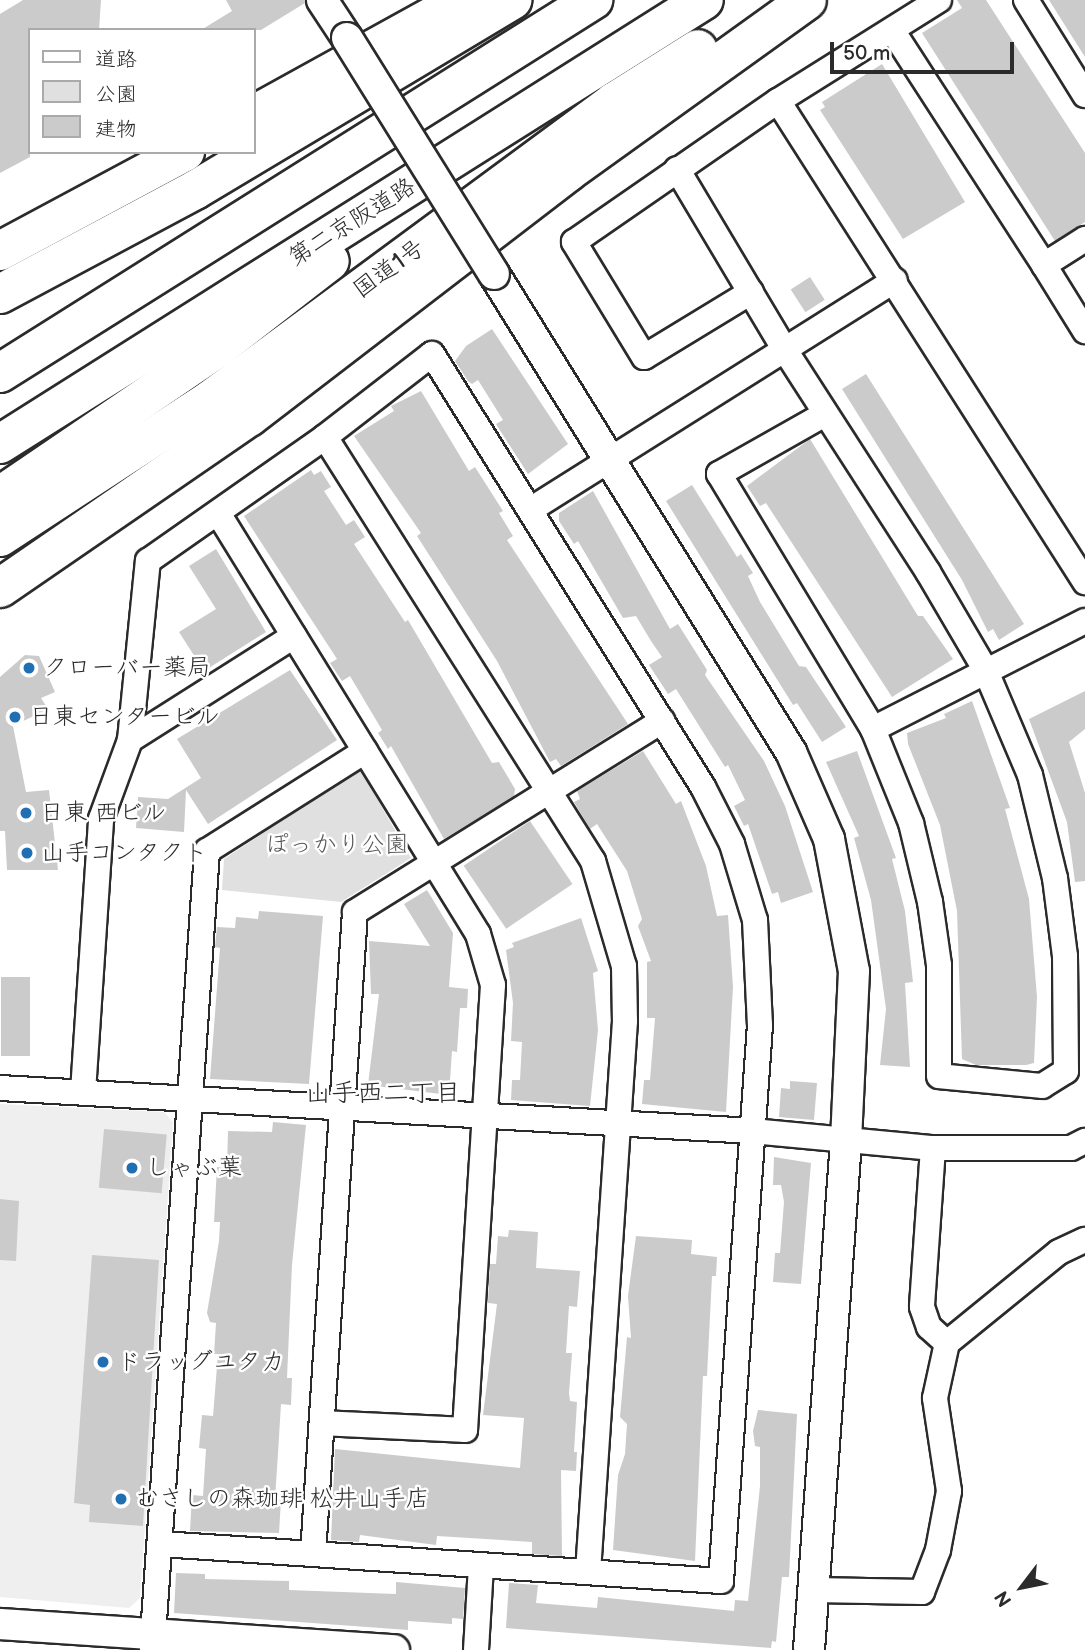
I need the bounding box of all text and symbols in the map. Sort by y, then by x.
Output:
legend [28,28,256,154]
scale bar [833,28,1017,72]
text: 50 m [843,41,890,66]
text: 道路 [95,47,137,72]
text: 公園 [95,82,137,107]
text: 建物 [95,117,137,142]
street label: 第二京阪道路 [283,172,421,272]
street label: 国道1号 [348,233,430,305]
place label: クローバー薬局 [43,654,211,682]
marker: クローバー薬局 [21,660,37,676]
place label: 日東センタービル [29,703,221,731]
marker: 日東センタービル [7,709,23,725]
place label: 日東 西ビル [40,799,166,827]
marker: 日東 西ビル [18,805,34,821]
park label: ぽっかり公園 [265,831,409,859]
place label: 山手コンタクト [41,839,209,867]
marker: 山手コンタクト [19,845,35,861]
district label: 山手西二丁目 [305,1078,461,1110]
place label: しゃぶ葉 [146,1154,242,1182]
marker: しゃぶ葉 [124,1160,140,1176]
place label: ドラッグユタカ [117,1348,285,1376]
marker: ドラッグユタカ [95,1354,111,1370]
place label: むさしの森珈琲 松井山手店 [135,1485,429,1513]
marker: むさしの森珈琲 松井山手店 [113,1491,129,1507]
north arrow [987,1552,1057,1622]
text: N [990,1586,1017,1611]

